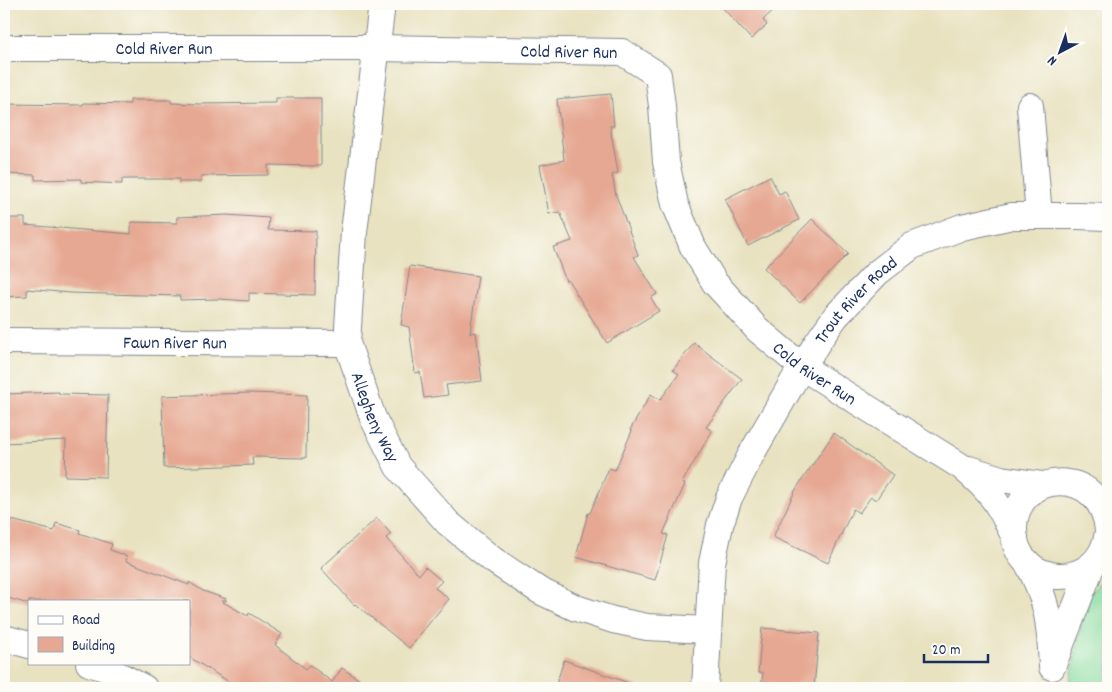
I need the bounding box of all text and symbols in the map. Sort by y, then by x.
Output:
north arrow [1034,28,1084,78]
street label: Cold River Run [116,38,213,63]
street label: Cold River Run [520,40,618,67]
text: N [1044,50,1062,70]
street label: Trout River Road [810,252,904,350]
street label: Fawn River Run [123,332,227,357]
street label: Cold River Run [766,337,860,413]
street label: Allegheny Way [343,369,404,468]
legend [28,600,190,664]
text: Road [72,610,100,632]
scale bar [924,632,988,664]
text: Building [72,636,115,658]
text: 20 m [932,640,960,662]

